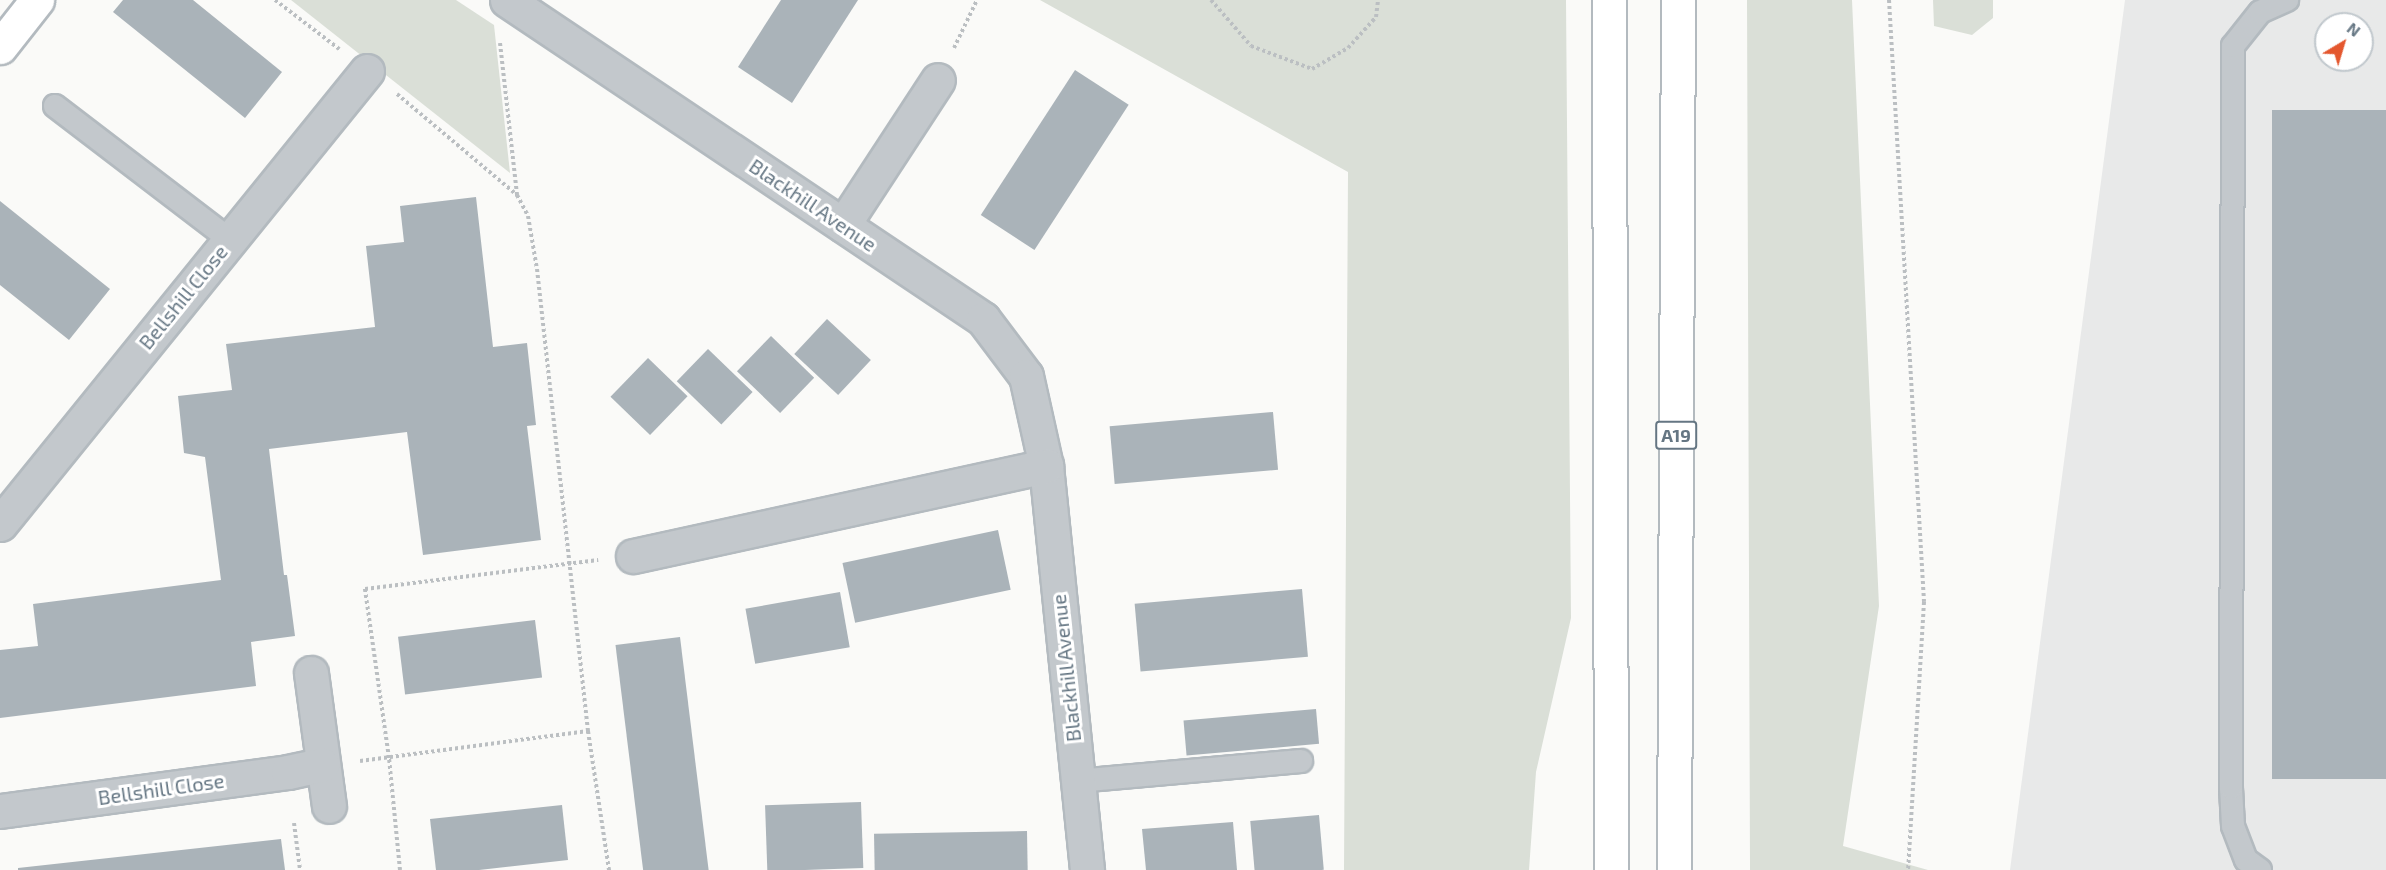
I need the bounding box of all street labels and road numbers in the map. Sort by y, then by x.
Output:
street label: Blackhill Avenue [744,153,882,257]
street label: Bellshill Close [133,240,233,354]
road number: A19 [1655,420,1697,450]
street label: Blackhill Avenue [1046,593,1086,743]
street label: Bellshill Close [96,768,226,810]

